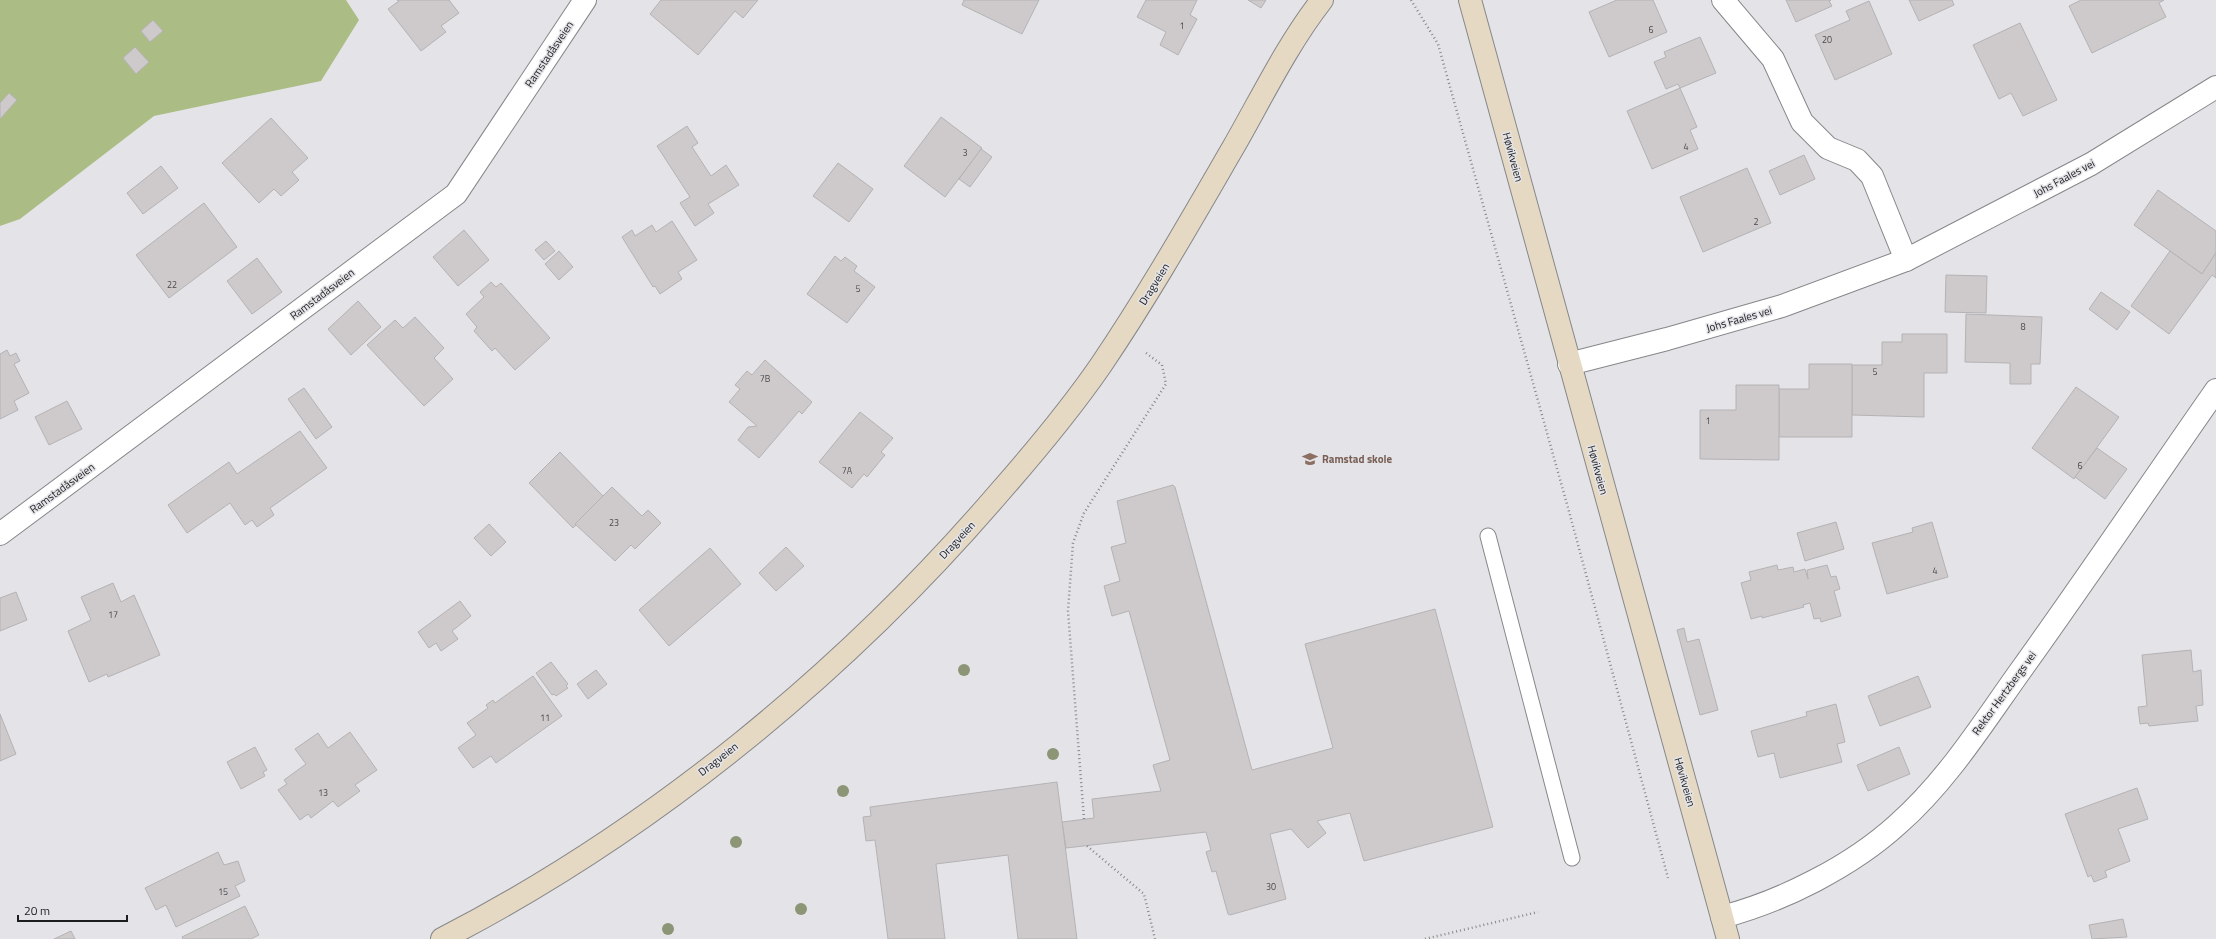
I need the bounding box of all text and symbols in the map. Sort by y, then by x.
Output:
street label: Ramstadåsveien [521,18,577,90]
house number: 1 [1179,19,1185,32]
house number: 6 [1648,23,1654,36]
house number: 20 [1822,33,1832,46]
street label: Høvikveien [1499,130,1527,184]
house number: 4 [1683,140,1689,153]
house number: 3 [962,146,968,159]
street label: Johs Faales vei [2030,155,2098,201]
house number: 2 [1753,215,1759,228]
street label: Dragveien [1135,260,1173,308]
street label: Ramstadåsveien [286,264,358,324]
house number: 22 [167,278,177,291]
house number: 5 [855,282,861,295]
street label: Johs Faales vei [1704,302,1774,336]
house number: 8 [2020,320,2026,333]
house number: 5 [1872,365,1878,378]
house number: 7B [760,372,771,385]
house number: 1 [1705,414,1711,427]
street label: Høvikveien [1584,443,1612,497]
school or university icon: Ramstad skole [1301,450,1319,468]
place label: Ramstad skole [1322,451,1392,467]
street label: Ramstadåsveien [26,459,98,517]
house number: 6 [2077,459,2083,472]
house number: 7A [842,464,853,477]
house number: 23 [609,516,619,529]
street label: Dragveien [935,517,979,563]
house number: 4 [1932,564,1938,577]
house number: 17 [108,608,118,621]
street label: Rektor Hertzbergs vei [1968,648,2040,738]
house number: 11 [540,711,550,724]
street label: Dragveien [695,738,741,780]
street label: Høvikveien [1670,755,1700,809]
house number: 13 [318,786,328,799]
house number: 30 [1266,880,1276,893]
house number: 15 [218,885,228,898]
scale bar [18,897,127,923]
text: 20 m [24,901,50,920]

